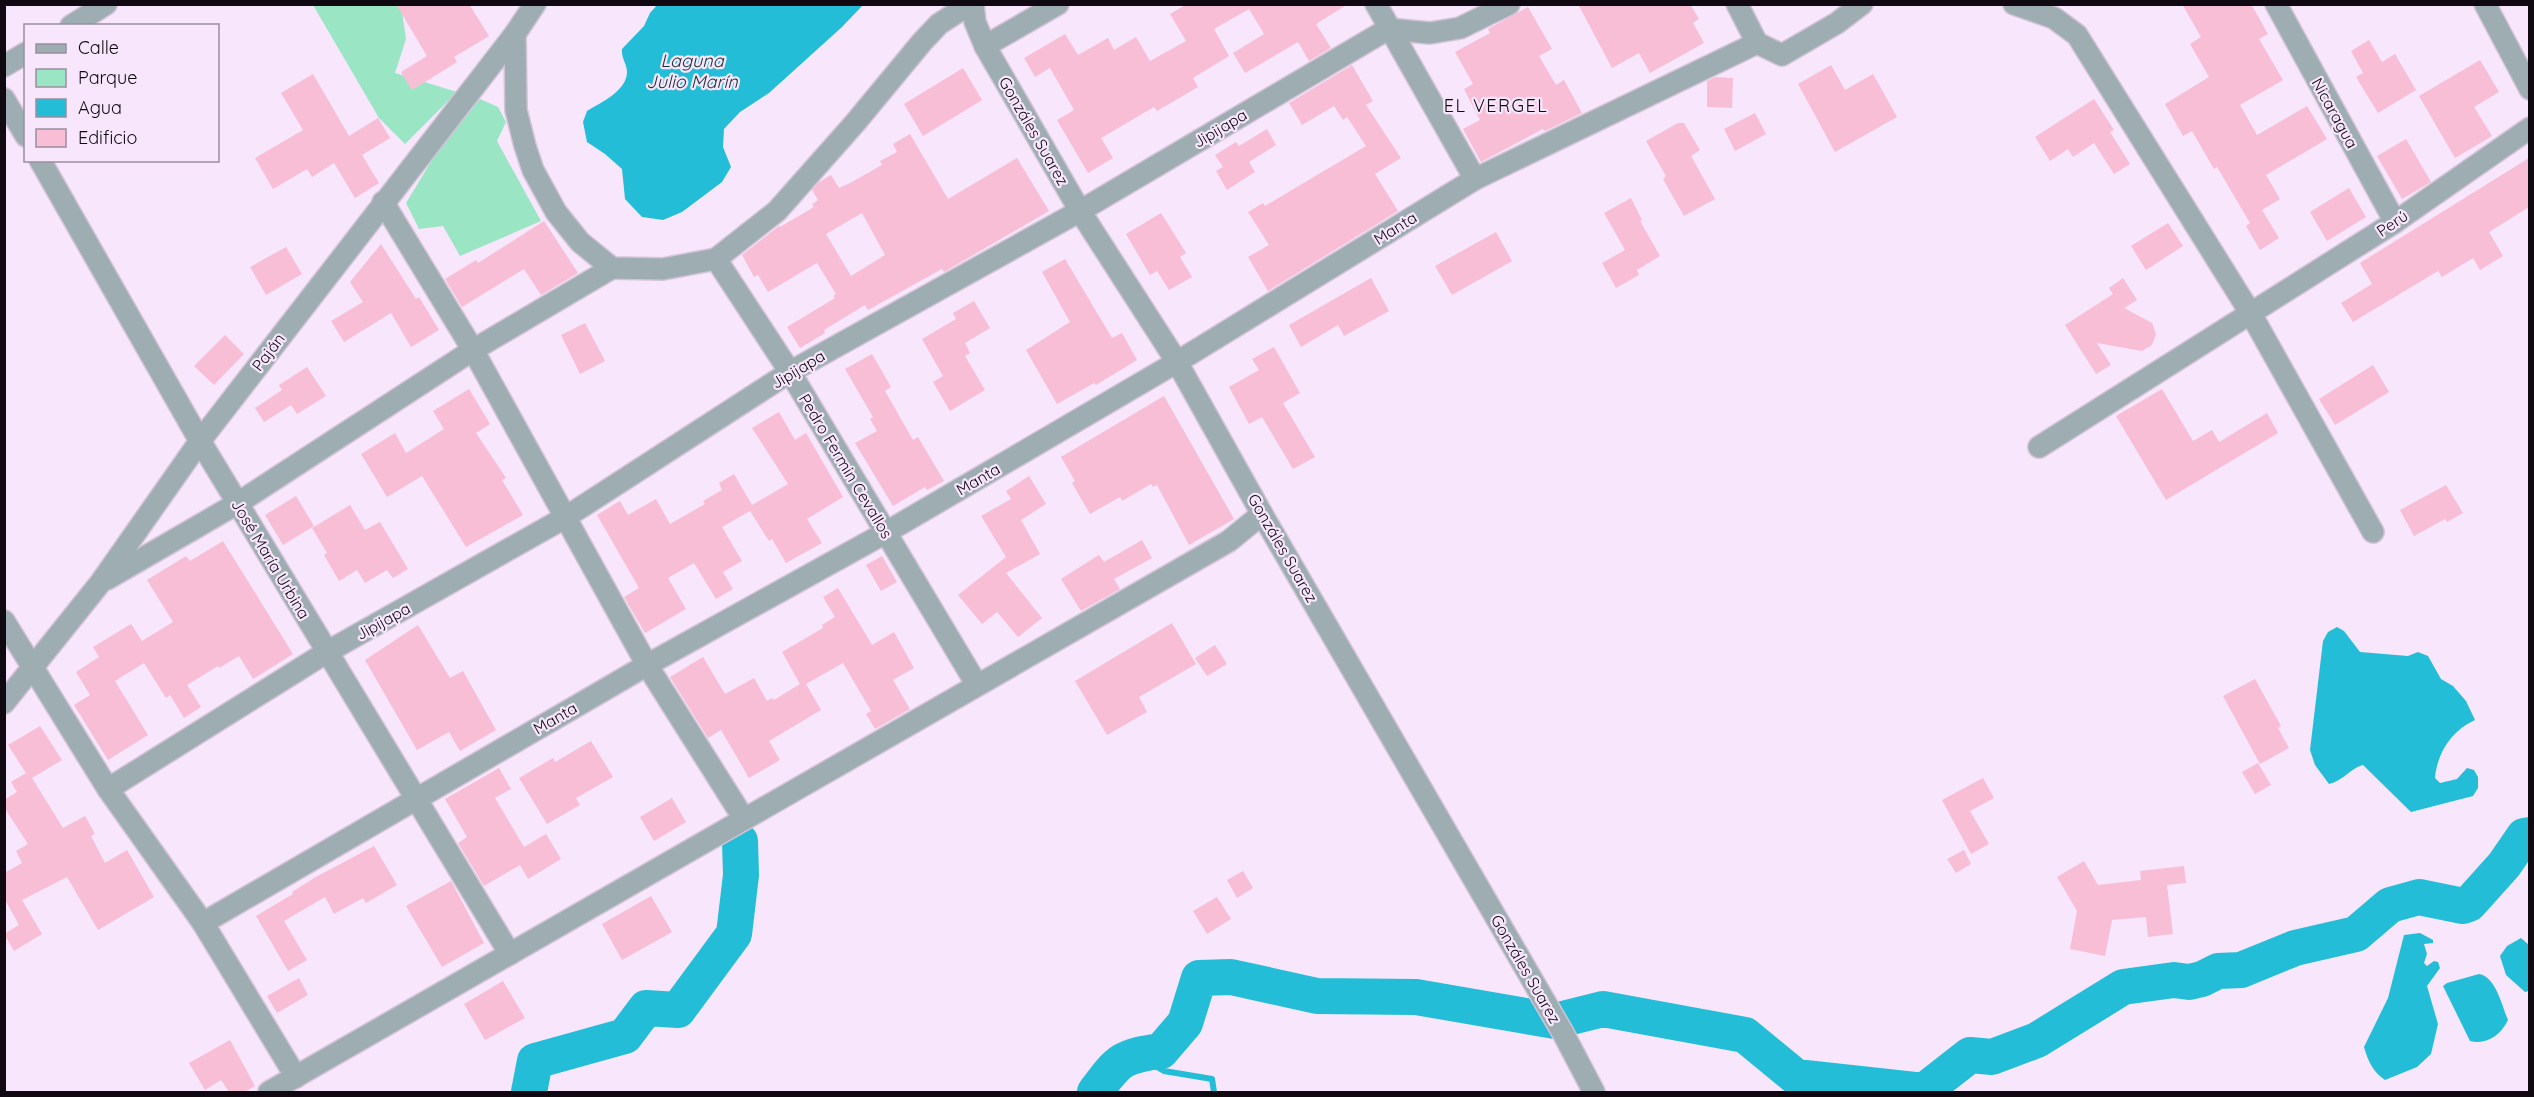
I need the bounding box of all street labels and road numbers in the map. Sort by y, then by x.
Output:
street label: Gonzáles Suarez [995,73,1073,189]
street label: Nicaragua [2307,74,2363,152]
street label: Jipijapa [1190,104,1250,152]
street label: Perú [2372,205,2412,241]
street label: Manta [1370,207,1420,249]
street label: Paján [247,329,289,375]
street label: Jipijapa [768,345,828,393]
street label: Pedro Fermin Cevallos [795,390,897,542]
street label: Manta [953,459,1003,499]
street label: Gonzáles Suarez [1244,490,1322,606]
street label: José María Urbina [227,496,315,622]
street label: Jipijapa [352,598,414,644]
street label: Manta [530,698,580,738]
street label: Gonzáles Suarez [1487,911,1565,1027]

